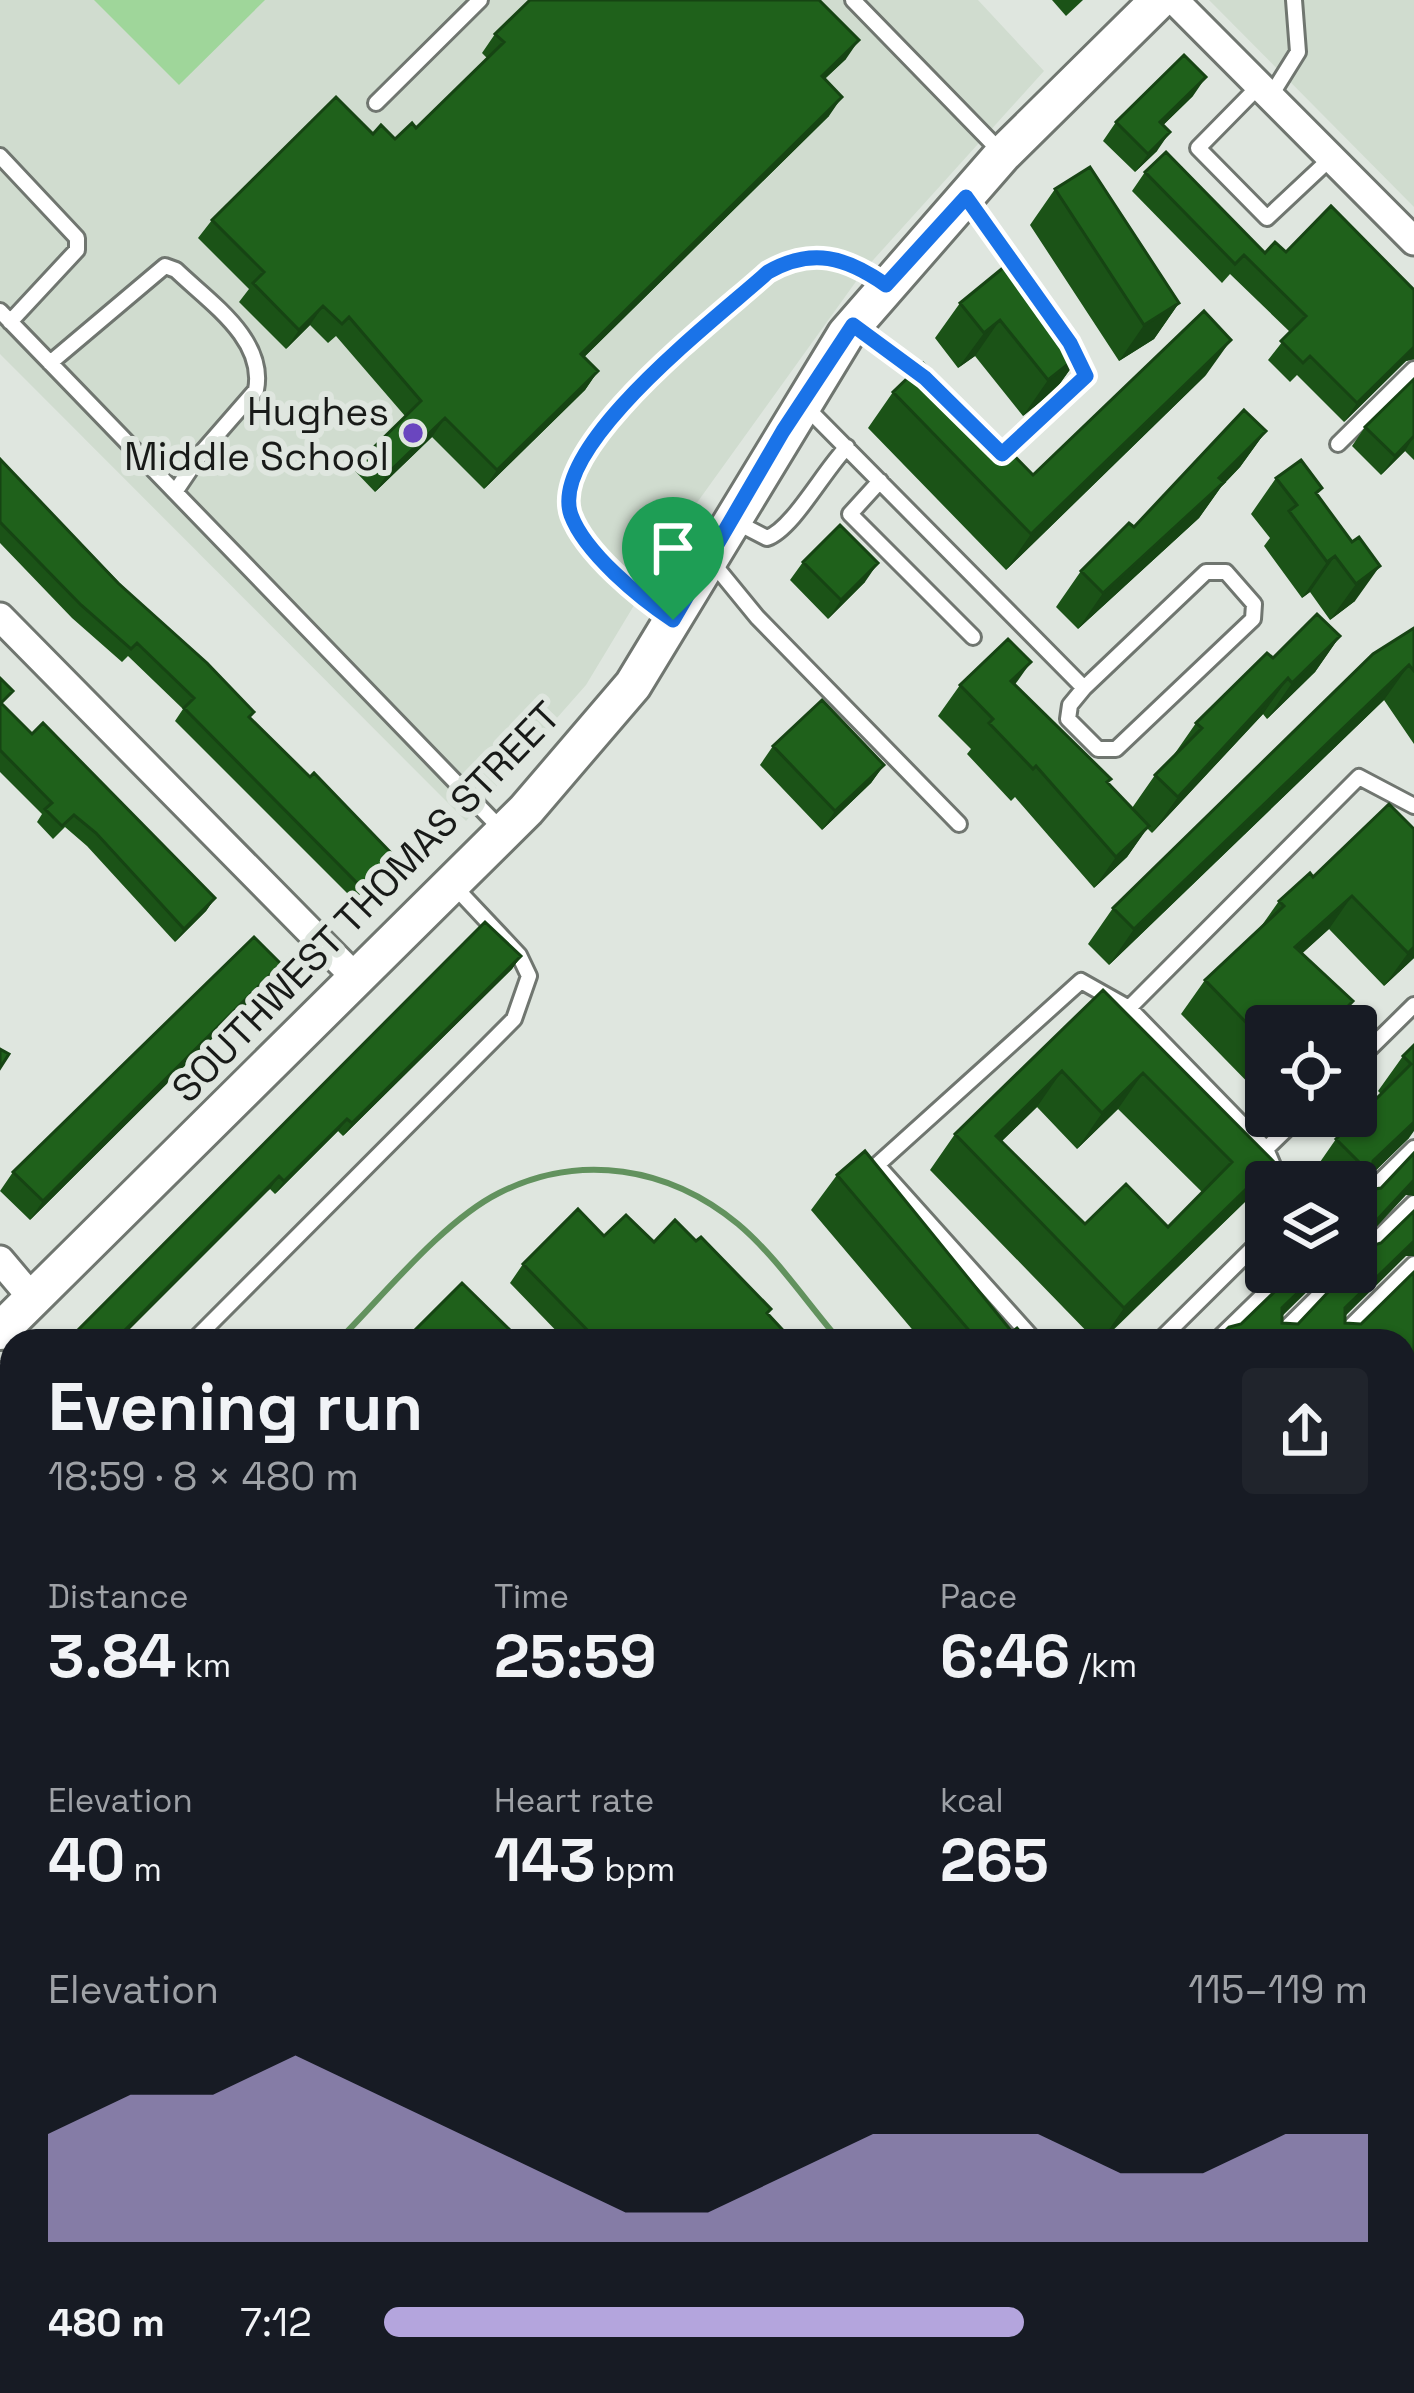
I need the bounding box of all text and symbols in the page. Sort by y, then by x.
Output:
place label: Hughes Middle School [124,387,389,481]
marker: Hughes Middle School [400,420,426,446]
pin [622,497,724,620]
icon: arrive [640,515,706,581]
street label: SOUTHWEST THOMAS STREET [161,691,571,1113]
map controls [1245,1005,1377,1293]
button: locate [1245,1005,1377,1137]
button: layers [1245,1161,1377,1293]
text: Evening run [48,1365,423,1449]
button: share [1242,1368,1368,1494]
text: 18:59 · 8 × 480 m [48,1452,359,1501]
text: Distance [48,1576,189,1618]
text: Time [494,1576,569,1618]
text: Pace [940,1576,1017,1618]
text: 3.84 [48,1618,177,1695]
text: 25:59 [494,1618,657,1695]
text: 6:46 [940,1618,1070,1695]
text: km [177,1645,231,1687]
text: /km [1070,1645,1137,1687]
text: Elevation [48,1780,193,1822]
text: Heart rate [494,1780,654,1822]
text: kcal [940,1780,1004,1822]
text: 40 [48,1822,125,1899]
text: 143 [494,1822,596,1899]
text: 265 [940,1822,1049,1899]
text: m [125,1849,162,1891]
text: bpm [596,1849,675,1891]
text: Elevation [48,1965,219,2014]
text: 115–119 m [1188,1965,1368,2014]
text: 480 m [48,2298,165,2347]
text: 7:12 [240,2298,312,2347]

